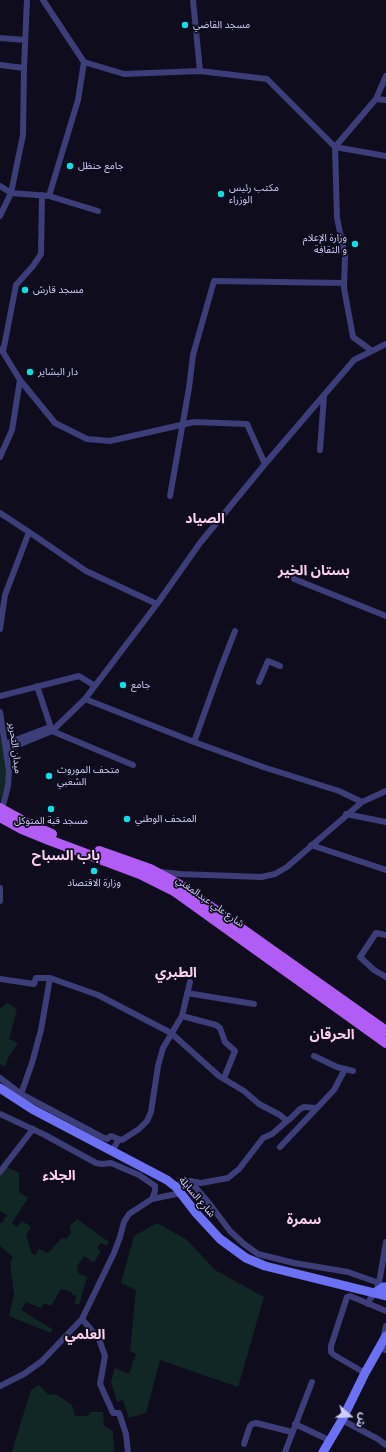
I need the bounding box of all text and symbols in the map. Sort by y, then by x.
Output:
place label: مسجد القاضي [193,19,250,31]
marker: مسجد القاضي [180,20,190,30]
place label: جامع حنظل [78,160,124,172]
marker: جامع حنظل [65,161,75,171]
place label: مكتب رئيس الوزراء [229,182,279,206]
marker: مكتب رئيس الوزراء [216,189,226,199]
place label: وزارة الإعلام و الثقافة [303,232,347,256]
marker: وزارة الإعلام و الثقافة [350,239,360,249]
place label: مسجد قارش [33,284,84,296]
marker: مسجد قارش [20,285,30,295]
place label: دار البشاير [38,366,78,378]
marker: دار البشاير [25,367,35,377]
district label: الصياد [185,511,225,527]
district label: بستان الخير [278,563,350,579]
place label: جامع [131,679,150,691]
marker: جامع [118,680,128,690]
street label: ميدان التحرير [6,722,24,774]
place label: متحف الموروث الشعبي [57,764,119,788]
marker: متحف الموروث الشعبي [44,771,54,781]
marker: مسجد قبة المتوكل [46,804,56,814]
place label: المتحف الوطني [135,813,197,825]
marker: المتحف الوطني [122,814,132,824]
place label: مسجد قبة المتوكل [14,815,88,827]
district label: باب السباح [32,848,100,864]
marker: وزارة الاقتصاد [89,866,99,876]
street label: شارع علي عبدالمغني [174,874,246,930]
place label: وزارة الاقتصاد [67,877,121,889]
district label: الطبري [155,965,197,981]
district label: الحرقان [310,1027,354,1043]
district label: الجلاء [42,1168,76,1184]
street label: شارع السايلة [176,1174,218,1220]
district label: سمرة [287,1212,321,1228]
district label: العلمي [65,1327,105,1343]
north arrow [330,1396,370,1436]
text: ش [353,1411,370,1430]

